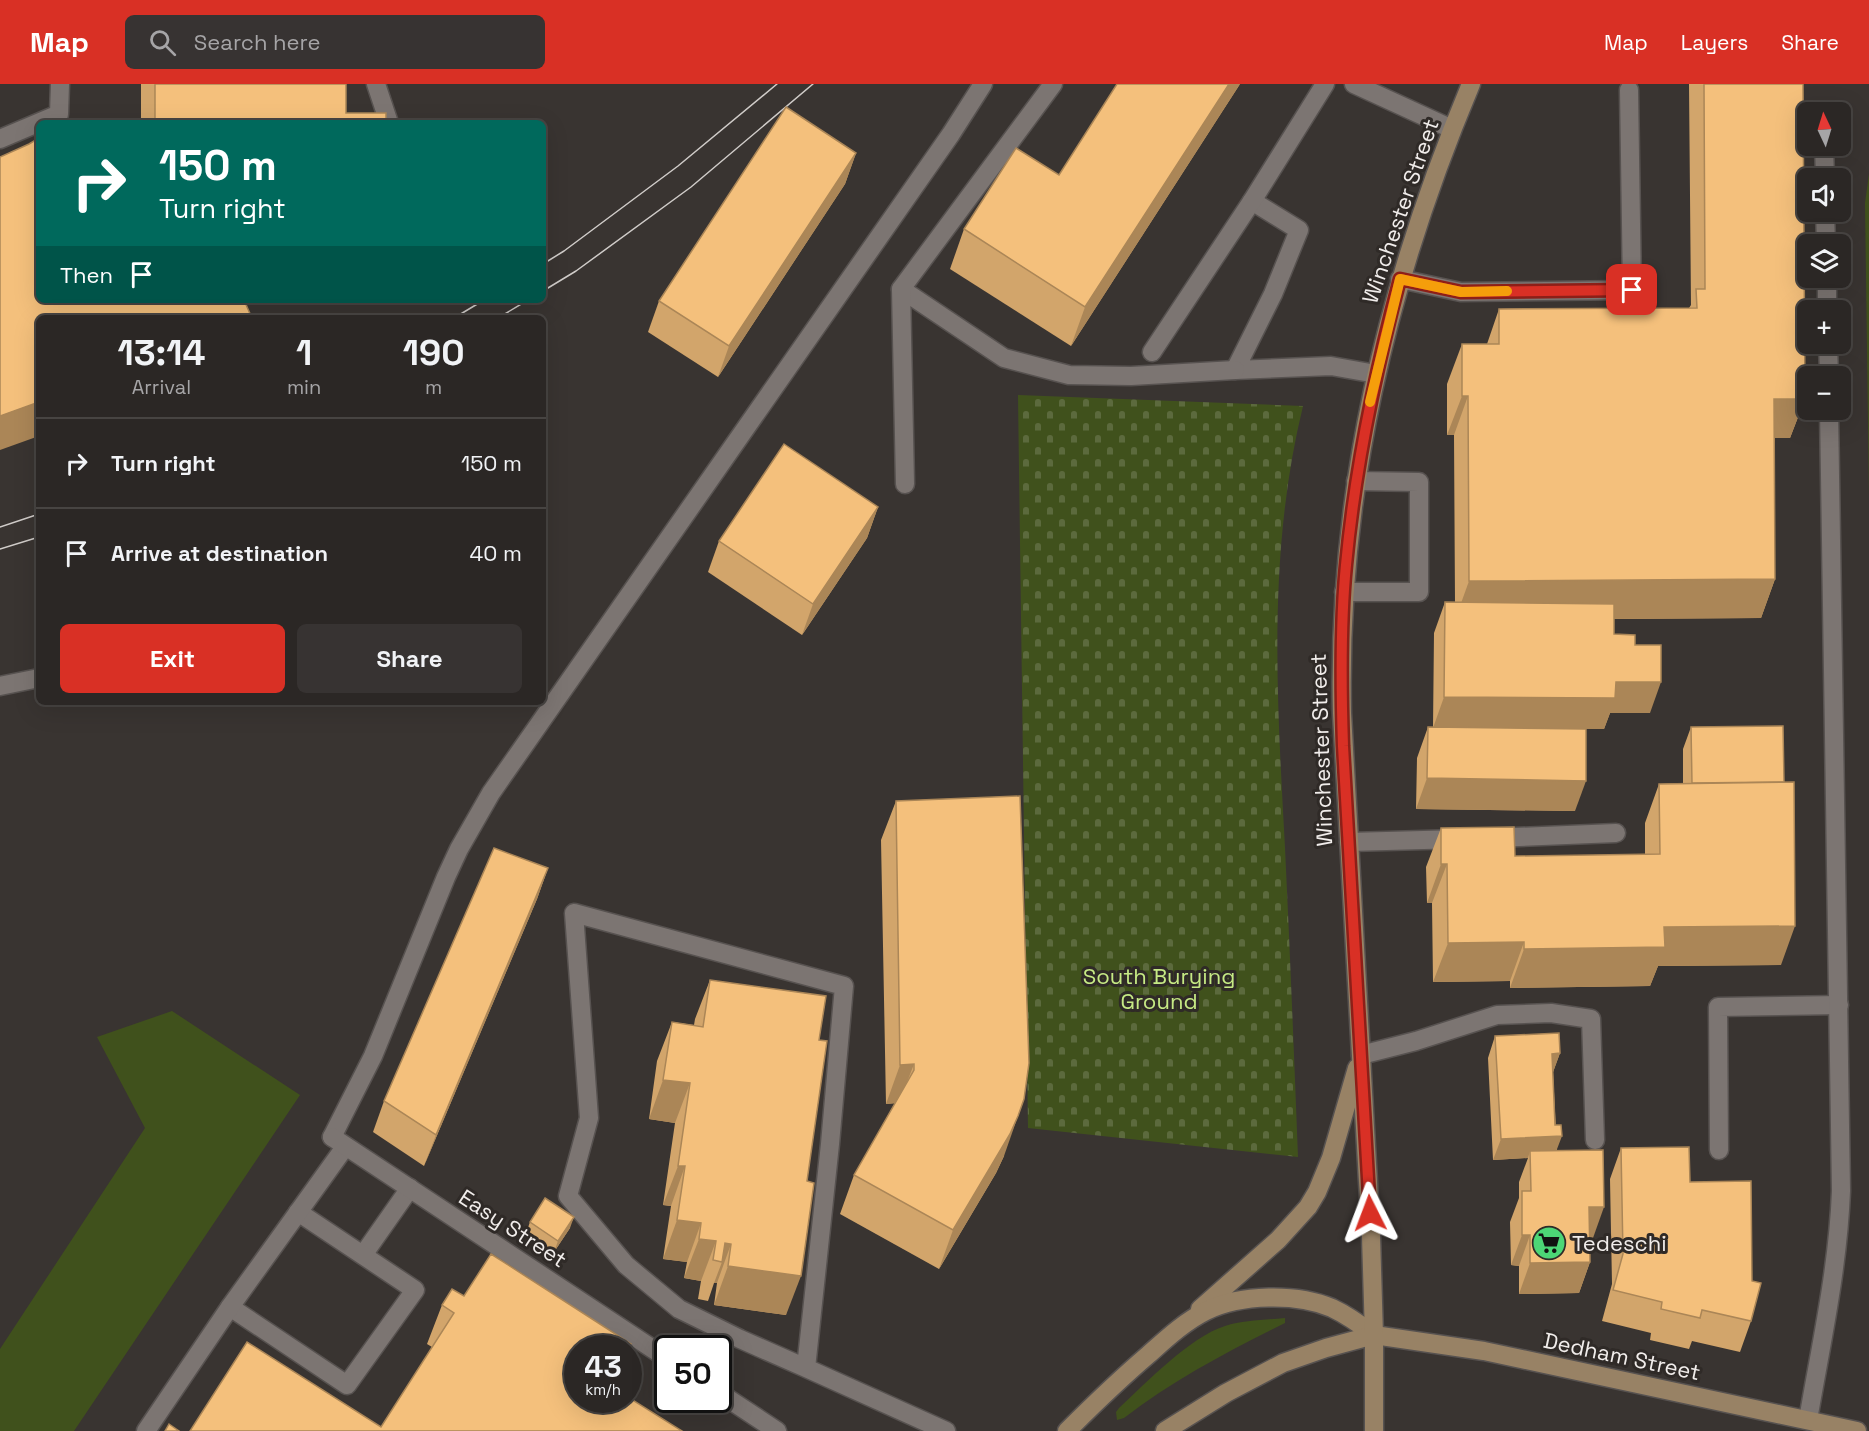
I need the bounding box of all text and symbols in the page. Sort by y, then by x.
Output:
search box [125,15,545,69]
text: Map [30,24,89,60]
icon: search [146,26,179,59]
text: Search here [194,28,321,56]
text: Map [1604,29,1648,56]
text: Layers [1681,29,1748,56]
text: Share [1781,29,1839,56]
north arrow [1797,102,1851,156]
map controls [1797,102,1851,420]
street label: Winchester Street [1355,115,1445,307]
text: 150 m [159,139,277,192]
icon: right [60,144,138,222]
button: sound [1797,168,1851,222]
text: Turn right [159,191,286,226]
button: layers [1797,234,1851,288]
icon: arrive [125,258,158,291]
text: Then [60,261,113,289]
pin [1606,264,1657,315]
icon: arrive [1615,273,1648,306]
button: + [1797,300,1851,354]
text: 13:14 [117,330,205,376]
text: 1 [296,330,312,376]
text: 190 [403,330,465,376]
button: − [1797,366,1851,420]
text: Arrival [132,374,191,400]
text: min [287,374,321,400]
text: m [425,374,442,400]
icon: right [60,447,93,480]
text: Turn right [111,449,216,477]
text: 150 m [461,449,522,477]
icon: arrive [60,537,93,570]
text: Arrive at destination [111,539,328,567]
text: 40 m [470,539,522,567]
button: Exit [60,624,285,693]
button: Share [297,624,522,693]
street label: Winchester Street [1304,653,1338,847]
park label: South Burying Ground [1083,962,1235,1015]
position arrow [1338,1181,1402,1245]
street label: Easy Street [454,1183,572,1273]
supermarket icon: Tedeschi [1531,1225,1567,1261]
place label: Tedeschi [1572,1229,1667,1257]
street label: Dedham Street [1541,1326,1703,1386]
speed limit sign: 50 [654,1335,732,1413]
text: 43 [584,1347,622,1386]
text: km/h [585,1380,621,1399]

